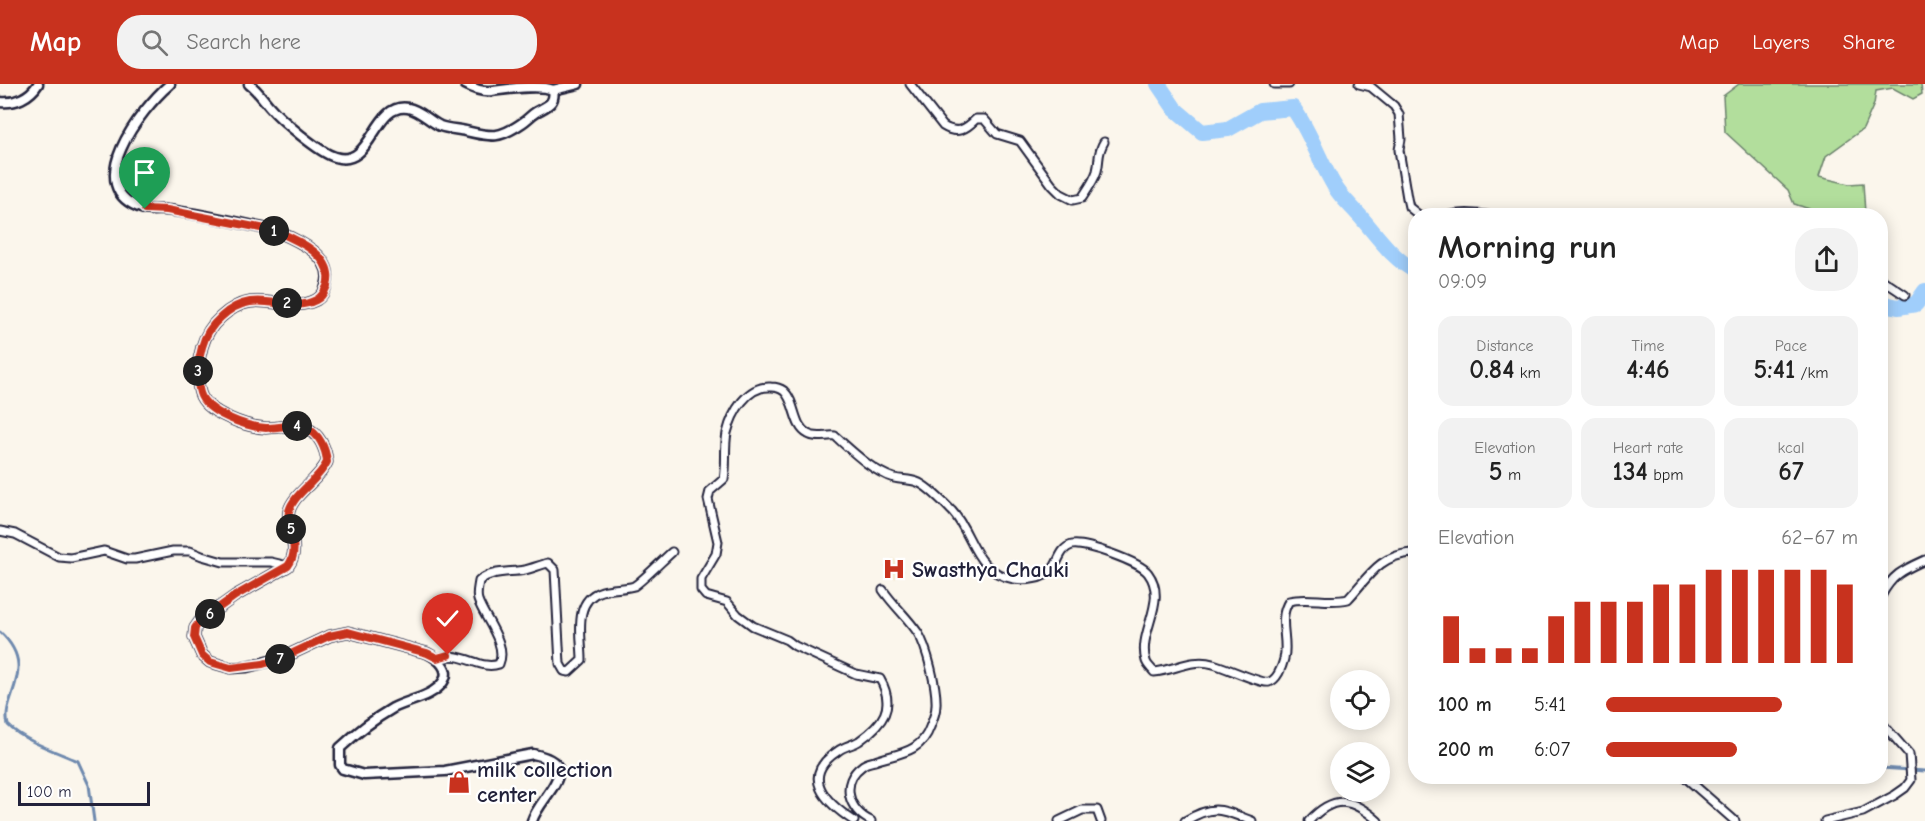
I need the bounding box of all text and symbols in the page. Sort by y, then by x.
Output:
search box [117,15,537,69]
text: Map [30,26,81,58]
icon: search [138,26,171,59]
text: Search here [186,29,301,55]
text: Map [1680,30,1719,54]
text: Layers [1752,30,1810,54]
text: Share [1843,30,1895,54]
pin [119,147,170,209]
icon: arrive [128,156,161,189]
pin: 1 [259,216,289,246]
text: 1 [271,222,277,240]
text: Morning run [1438,228,1617,266]
button: share [1795,228,1858,291]
text: 09:09 [1438,270,1487,293]
pin: 2 [272,288,302,318]
text: 2 [283,294,291,312]
text: Distance [1476,337,1534,355]
text: Time [1631,337,1665,355]
text: Pace [1775,337,1807,355]
text: 0.84 [1469,355,1514,385]
text: 4:46 [1626,355,1670,385]
text: 5:41 [1754,355,1795,385]
pin: 3 [183,356,213,386]
text: 3 [194,362,202,380]
text: km [1514,364,1541,382]
text: /km [1795,364,1828,382]
pin: 4 [282,411,312,441]
text: 4 [293,417,301,435]
text: Elevation [1474,439,1536,457]
text: Heart rate [1613,439,1683,457]
text: kcal [1778,439,1804,457]
text: 5 [1489,457,1503,487]
text: 134 [1613,457,1648,487]
text: 67 [1778,457,1804,487]
text: m [1503,466,1521,484]
text: bpm [1648,466,1683,484]
pin: 5 [276,514,306,544]
text: 5 [287,520,295,538]
text: Elevation [1438,526,1515,549]
text: 62–67 m [1781,526,1858,549]
hospital icon: Swasthya Chauki [881,556,907,582]
place label: Swasthya Chauki [912,557,1069,583]
pin [422,593,473,655]
pin: 6 [195,599,225,629]
icon: check [431,602,464,635]
text: 6 [206,605,214,623]
pin: 7 [265,644,295,674]
text: 7 [276,650,284,668]
map controls [1330,670,1390,802]
button: locate [1330,670,1390,730]
text: 100 m [1438,693,1492,716]
text: 5:41 [1534,693,1566,716]
text: 200 m [1438,738,1494,761]
text: 6:07 [1534,738,1570,761]
button: layers [1330,742,1390,802]
place label: milk collection center [477,757,613,808]
shop icon: milk collection center [446,769,472,795]
scale bar [18,779,150,806]
text: 100 m [27,783,71,801]

